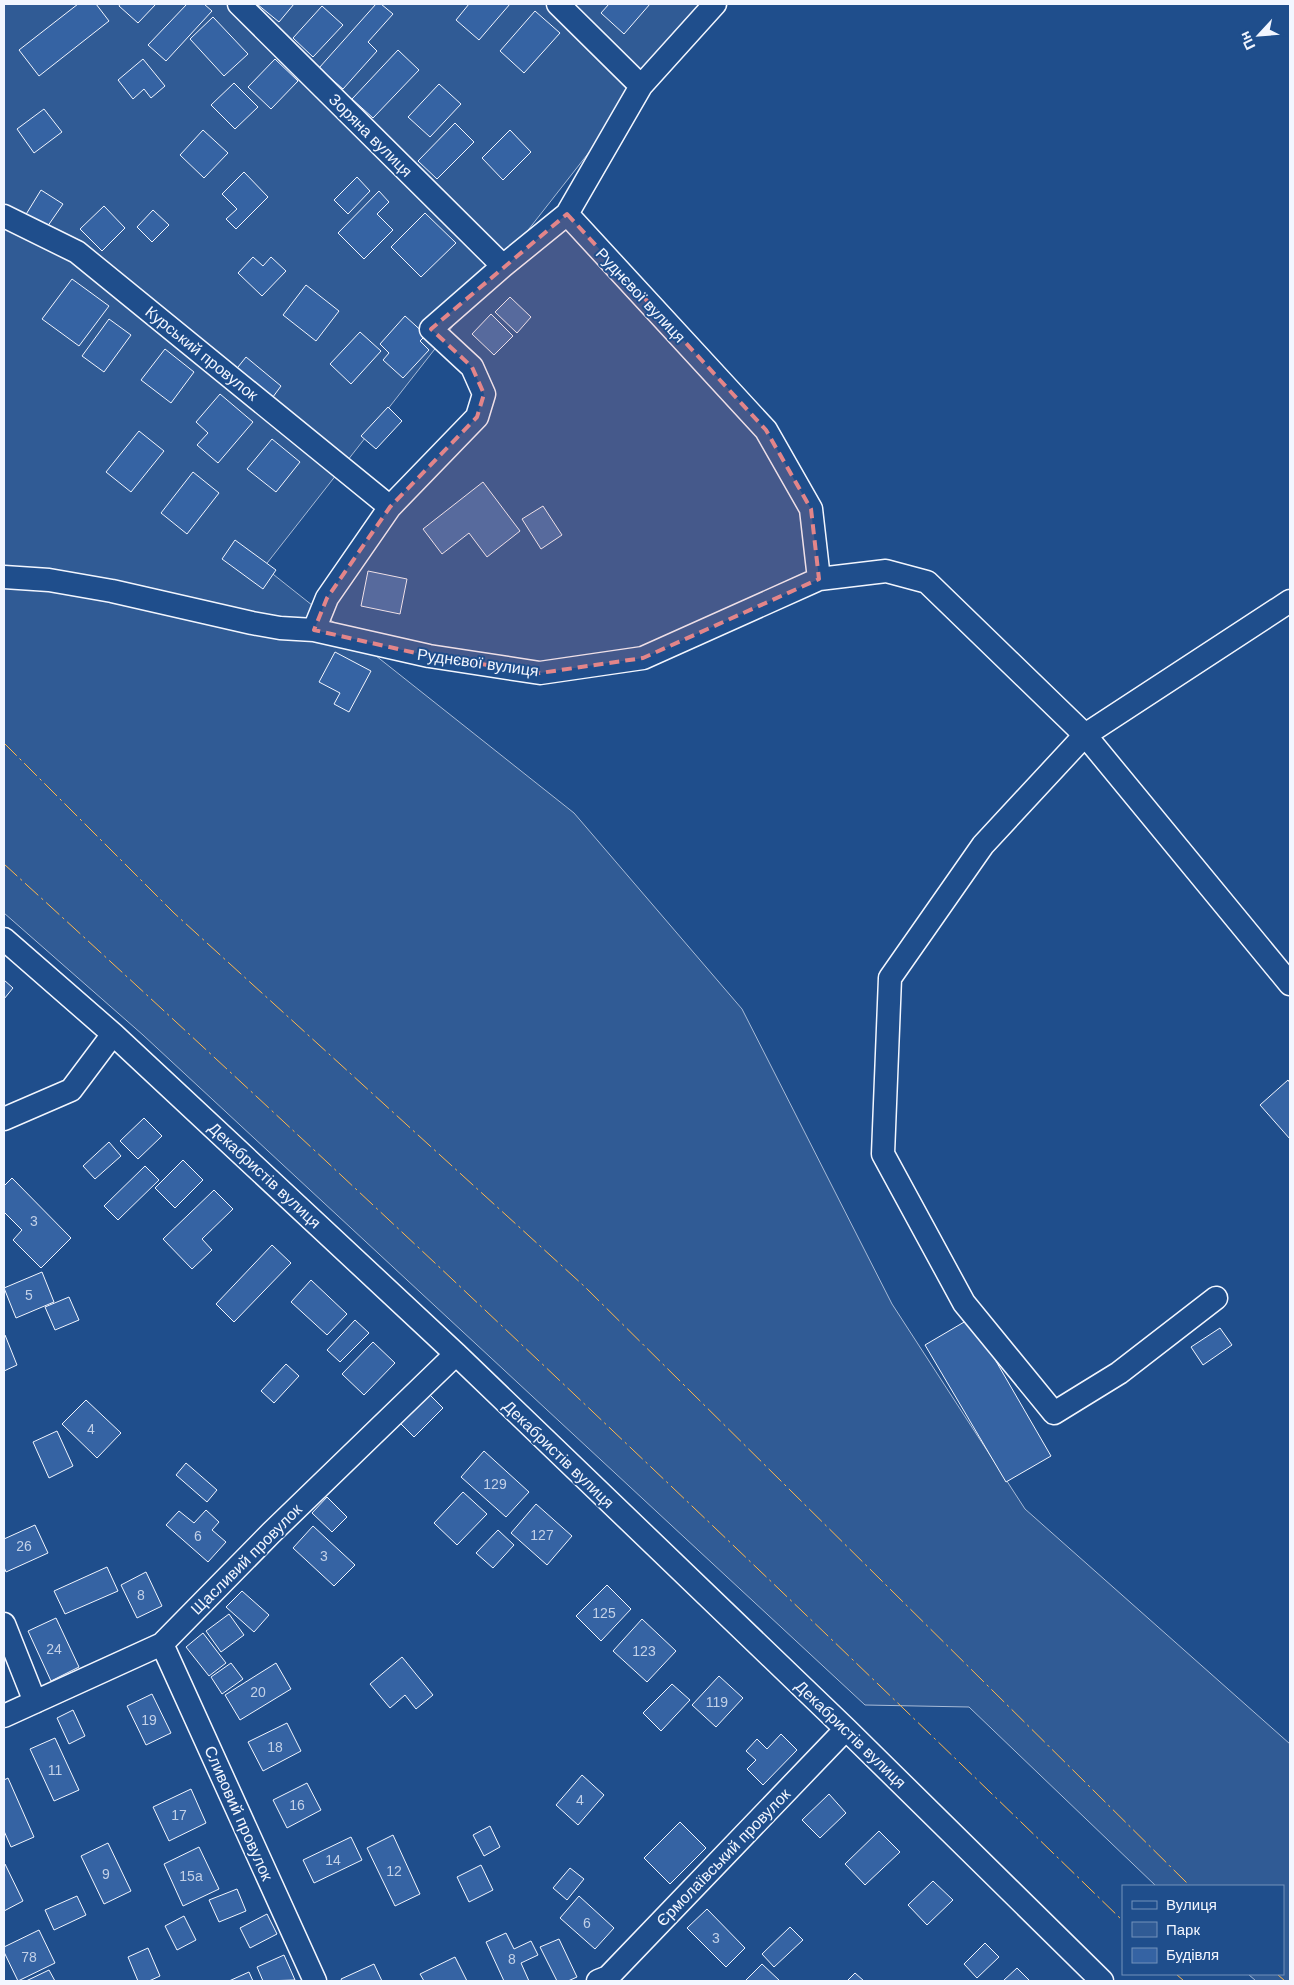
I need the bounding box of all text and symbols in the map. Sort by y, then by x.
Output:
north arrow [1234,10,1284,60]
text: Пн [1236,29,1259,53]
street label: Зоряна вулиця [326,90,416,180]
street label: Руднєвої вулиця [593,245,689,346]
street label: Курський провулок [142,303,262,404]
street label: Руднєвої вулиця [416,646,540,679]
street label: Декабристів вулиця [205,1119,324,1232]
house number: 3 [30,1213,38,1229]
house number: 5 [25,1287,33,1303]
street label: Декабристів вулиця [500,1397,617,1511]
house number: 4 [87,1421,95,1437]
house number: 129 [483,1476,507,1492]
street label: Щасливий провулок [188,1500,306,1618]
house number: 127 [530,1527,554,1543]
house number: 6 [194,1528,202,1544]
house number: 26 [16,1538,32,1554]
house number: 3 [320,1548,328,1564]
house number: 8 [137,1587,145,1603]
house number: 125 [592,1605,616,1621]
house number: 24 [46,1641,62,1657]
house number: 123 [632,1643,656,1659]
street label: Декабристів вулиця [792,1677,909,1791]
house number: 20 [250,1684,266,1700]
house number: 119 [706,1694,728,1710]
house number: 19 [141,1712,157,1728]
house number: 18 [267,1739,283,1755]
street label: Сливовий провулок [201,1743,276,1884]
house number: 11 [48,1762,62,1778]
street label: Єрмолаївський провулок [653,1784,794,1930]
house number: 4 [576,1792,584,1808]
house number: 16 [289,1797,305,1813]
house number: 17 [171,1807,187,1823]
house number: 14 [325,1852,341,1868]
house number: 12 [386,1863,402,1879]
house number: 9 [102,1866,110,1882]
house number: 15а [179,1868,203,1884]
legend [1122,1885,1284,1975]
text: Вулиця [1166,1896,1217,1913]
house number: 6 [583,1915,591,1931]
text: Парк [1166,1921,1200,1938]
house number: 3 [712,1930,720,1946]
text: Будівля [1166,1946,1219,1963]
house number: 78 [21,1949,37,1965]
house number: 8 [508,1951,516,1967]

